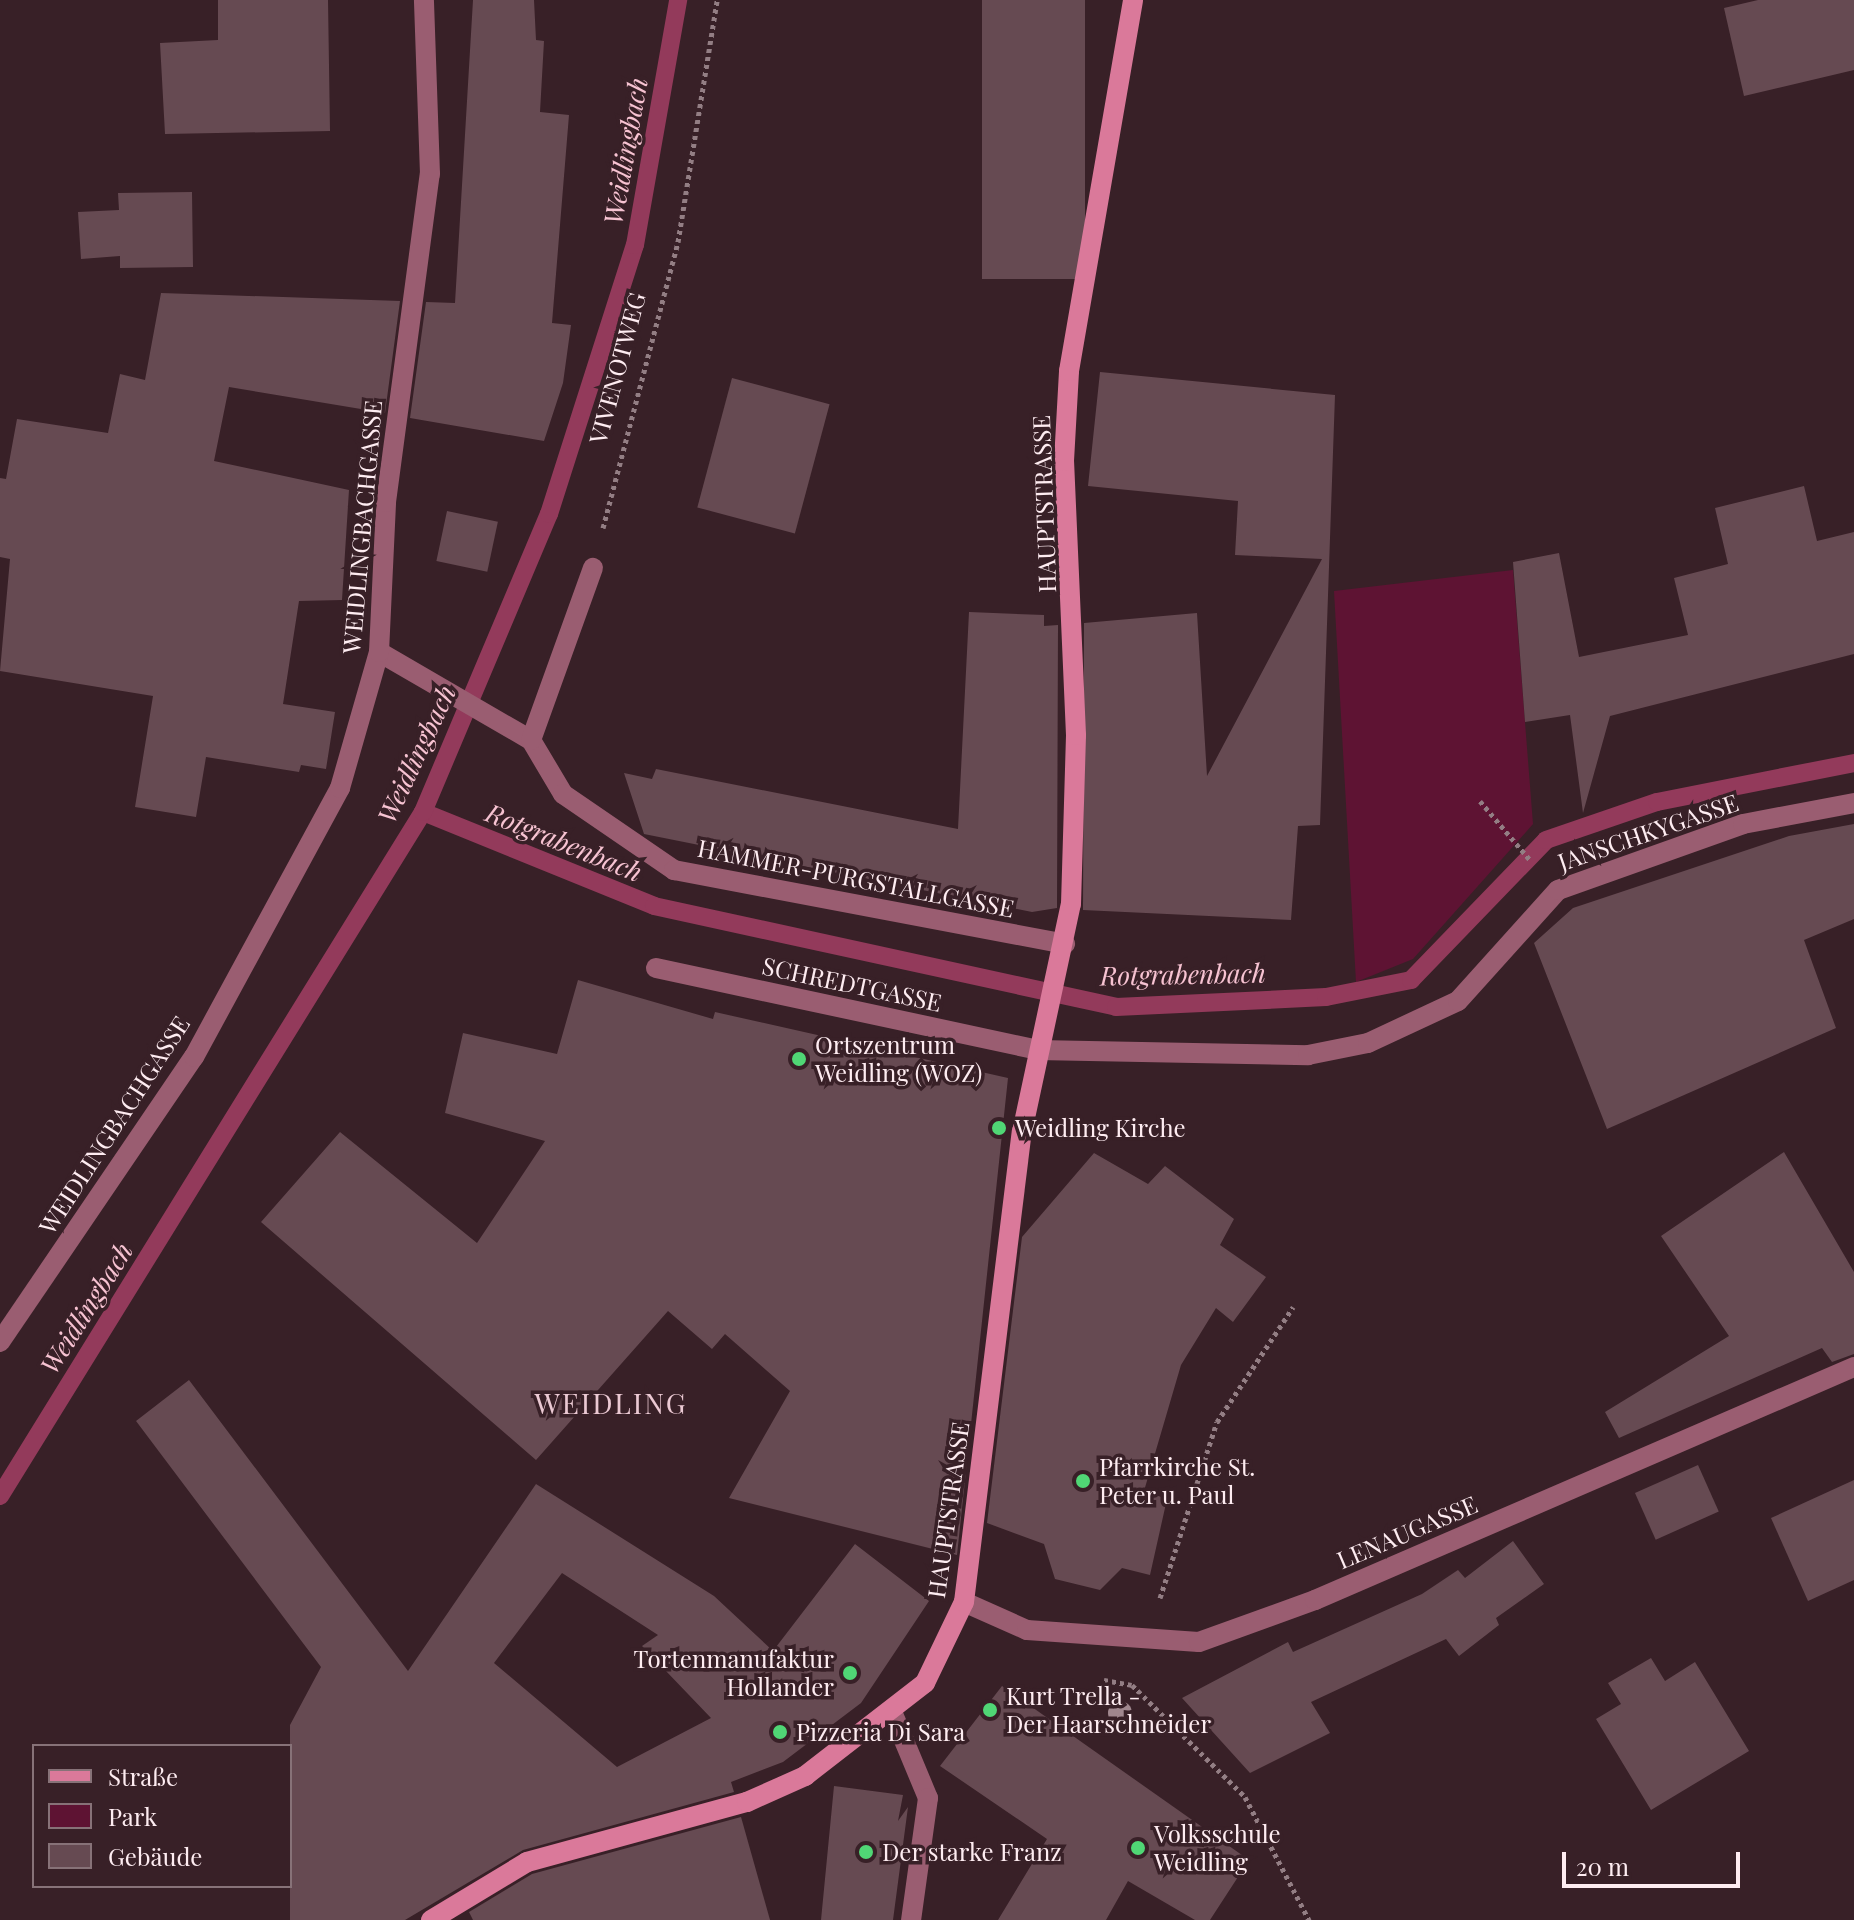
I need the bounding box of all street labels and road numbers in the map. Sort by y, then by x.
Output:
street label: VIVENOTWEG [583,289,651,447]
street label: WEIDLINGBACHGASSE [337,399,387,655]
street label: HAUPTSTRASSE [1027,415,1061,593]
street label: JANSCHKYGASSE [1554,788,1742,876]
street label: HAMMER-PURGSTALLGASSE [695,833,1017,923]
street label: SCHREDTGASSE [760,951,944,1017]
street label: WEIDLINGBACHGASSE [33,1011,195,1239]
street label: HAUPTSTRASSE [921,1420,975,1600]
street label: LENAUGASSE [1333,1490,1481,1574]

